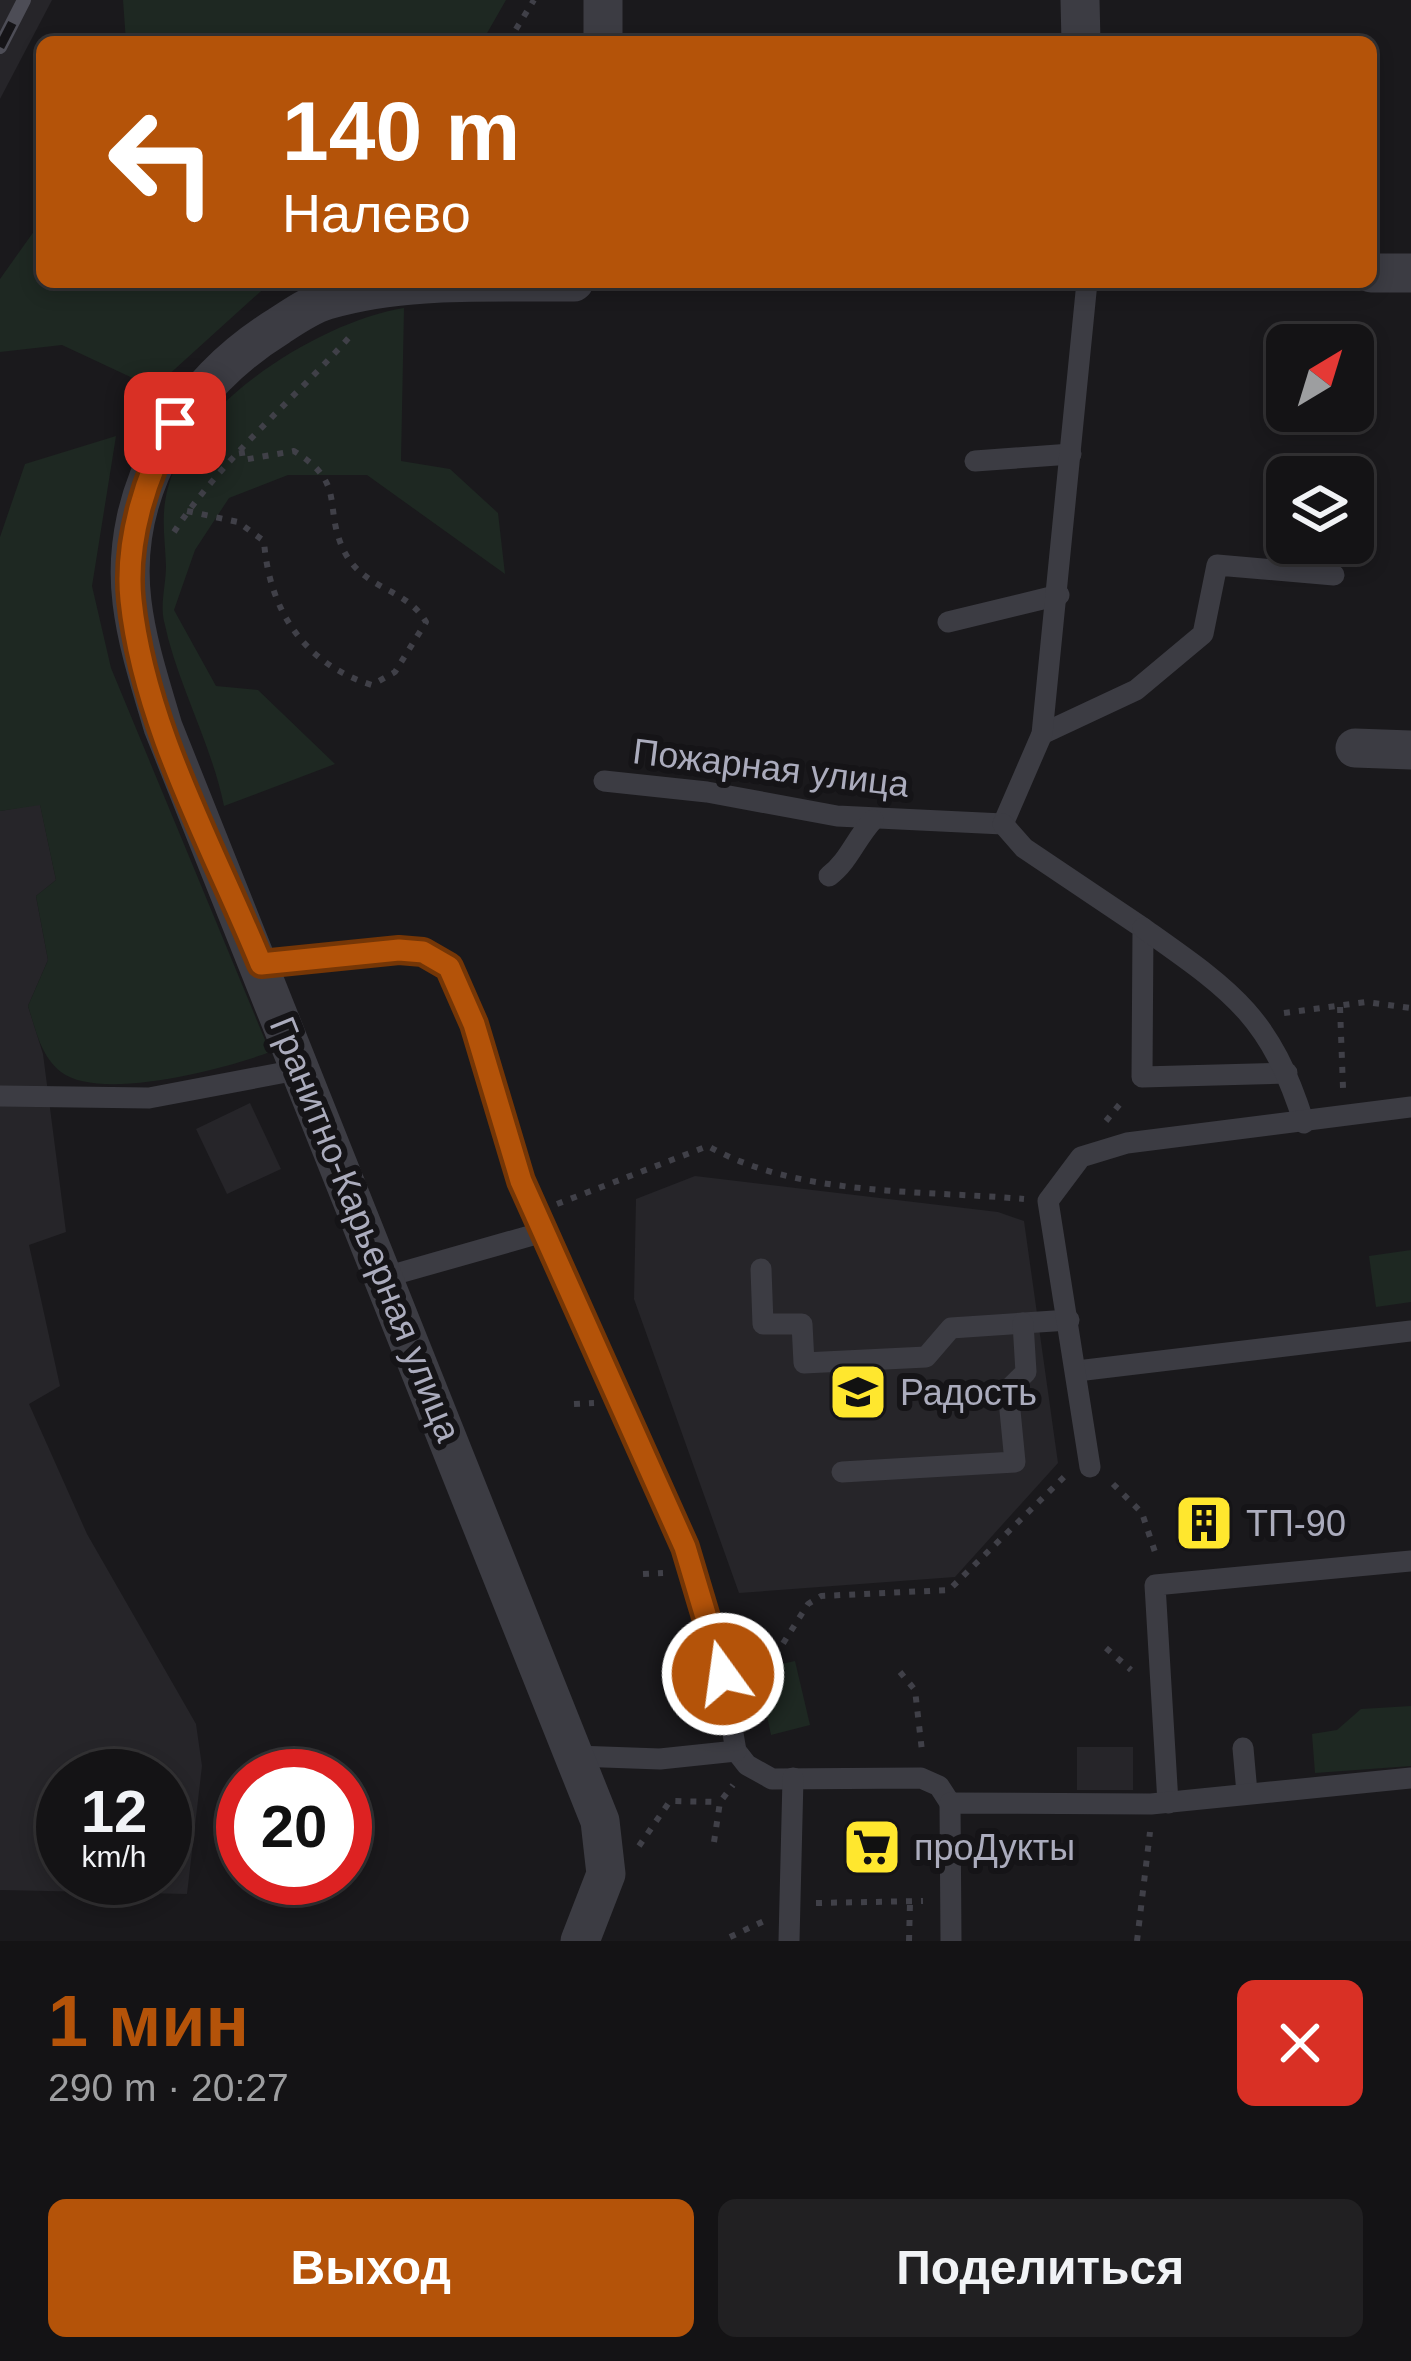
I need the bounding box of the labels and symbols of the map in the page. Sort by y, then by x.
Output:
north arrow [1266,324,1374,432]
pin [124,372,226,474]
street label: Пожарная улица [630,730,912,805]
street label: Гранитно-Карьерная улица [261,1011,470,1448]
school or university icon: Радость [827,1361,889,1423]
place label: Радость [900,1372,1037,1413]
building icon: ТП-90 [1173,1492,1235,1554]
place label: ТП-90 [1246,1503,1346,1544]
position arrow [660,1611,786,1737]
speed limit sign: 20 [216,1749,372,1905]
supermarket icon: проДукты [841,1816,903,1878]
place label: проДукты [914,1827,1075,1868]

